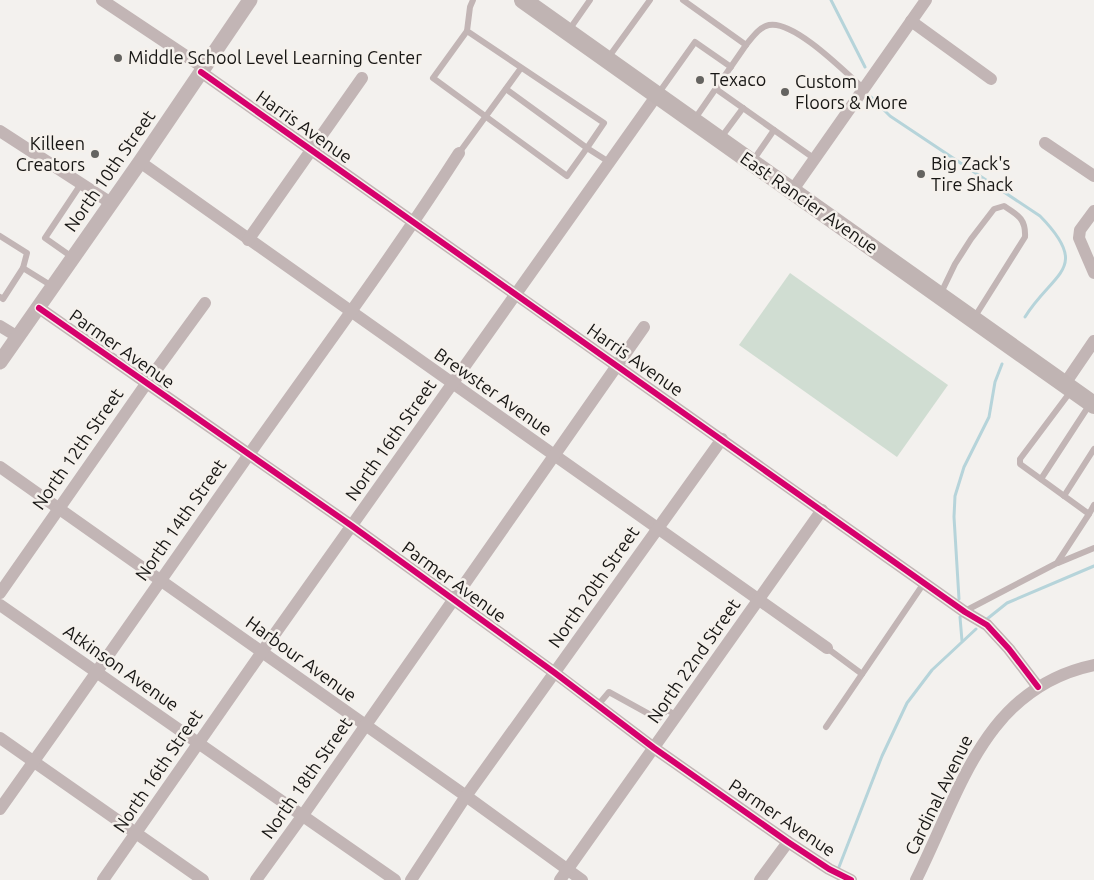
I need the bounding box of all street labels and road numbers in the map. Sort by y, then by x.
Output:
street label: Harris Avenue [253,86,356,167]
street label: North 10th Street [60,106,159,235]
street label: East Rancier Avenue [737,147,882,257]
street label: Parmer Avenue [66,305,179,392]
street label: Harris Avenue [584,319,687,400]
street label: Brewster Avenue [431,343,556,439]
street label: North 16th Street [341,375,440,504]
street label: North 12th Street [28,384,127,513]
street label: North 14th Street [131,455,230,584]
street label: North 20th Street [544,522,643,651]
street label: Parmer Avenue [399,537,511,626]
street label: North 22nd Street [643,594,744,726]
street label: Harbour Avenue [242,611,361,705]
street label: Atkinson Avenue [60,620,183,714]
street label: North 16th Street [109,705,206,836]
street label: North 18th Street [257,713,356,842]
street label: Cardinal Avenue [900,731,976,858]
street label: Parmer Avenue [726,774,839,860]

